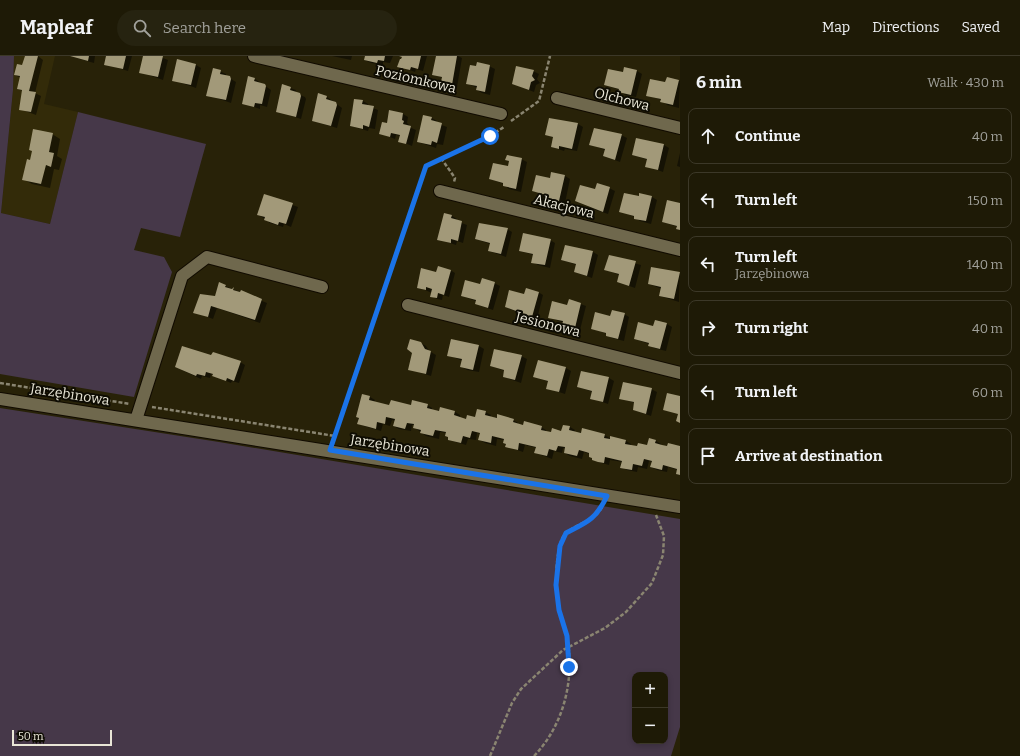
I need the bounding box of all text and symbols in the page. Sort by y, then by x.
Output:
search box [117,10,397,46]
text: Mapleaf [20,16,93,39]
icon: search [131,17,153,39]
text: Search here [163,19,246,37]
text: Map [822,19,850,36]
text: Directions [872,19,940,36]
text: Saved [962,19,1000,36]
street label: Poziomkowa [374,62,458,97]
text: 6 min [696,72,742,93]
text: Walk · 430 m [927,75,1004,90]
street label: Olchowa [592,84,652,115]
icon: ahead [697,125,719,147]
route start [481,127,499,145]
text: Continue [735,127,801,145]
text: 40 m [972,129,1003,144]
icon: left [697,189,719,211]
street label: Akacjowa [532,191,596,222]
text: Turn left [735,191,797,209]
text: 150 m [967,193,1003,208]
text: Turn left [735,248,797,266]
icon: left [697,253,719,275]
text: 140 m [967,257,1003,272]
text: Jarzębinowa [735,266,809,281]
street label: Jesionowa [513,308,582,341]
icon: right [697,317,719,339]
text: Turn right [735,319,808,337]
text: 40 m [972,321,1003,336]
street label: Jarzębinowa [28,380,111,409]
icon: left [697,381,719,403]
text: Turn left [735,383,797,401]
text: 60 m [972,385,1003,400]
street label: Jarzębinowa [348,431,431,460]
icon: arrive [697,445,719,467]
text: Arrive at destination [735,447,882,465]
route end [560,658,578,676]
map controls [632,672,668,744]
button: + [632,672,668,708]
button: − [632,708,668,744]
scale bar [12,728,112,747]
text: 50 m [18,730,44,743]

